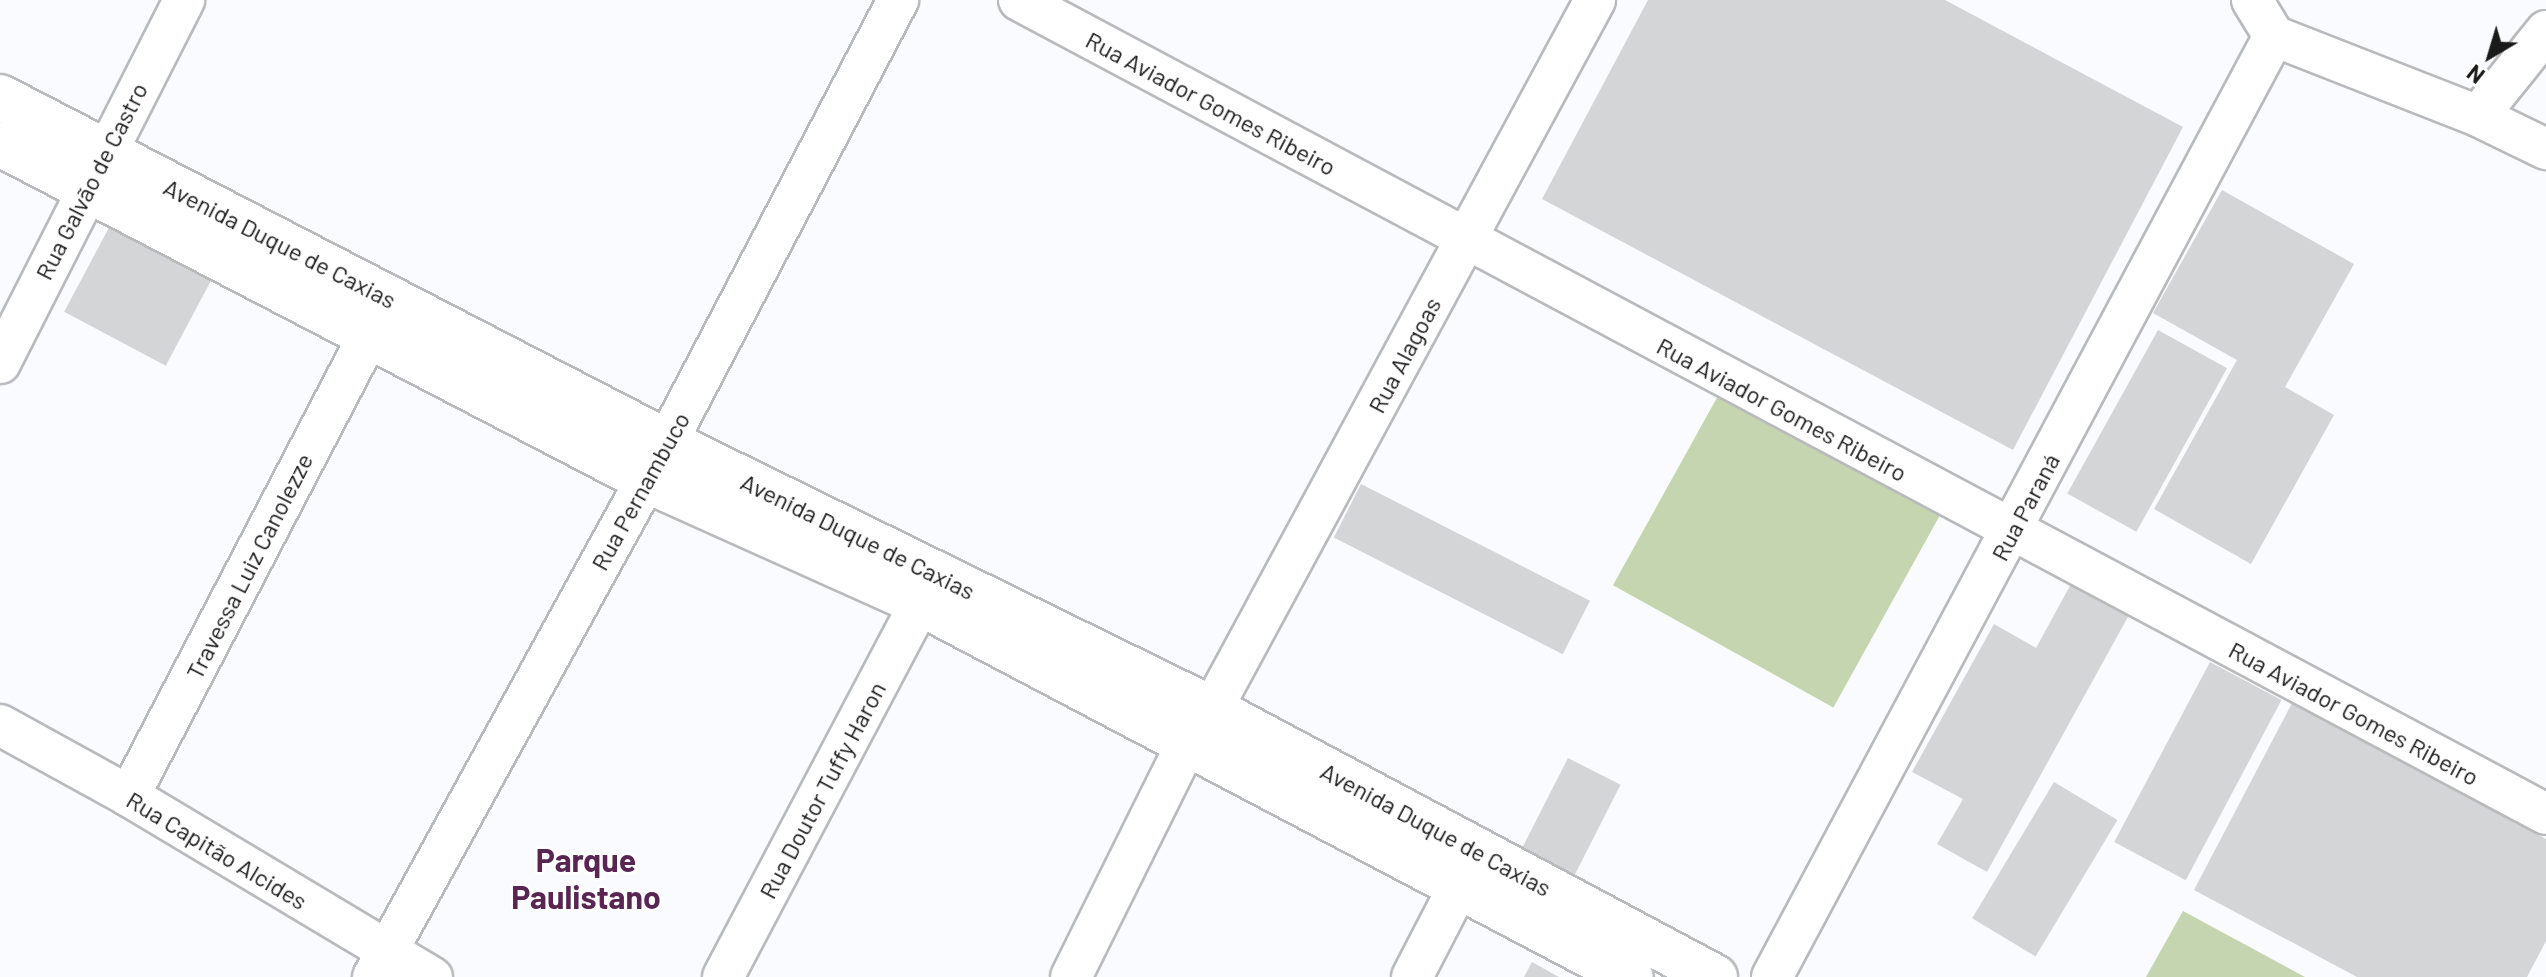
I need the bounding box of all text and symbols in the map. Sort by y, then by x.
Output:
north arrow [2450,16,2530,96]
street label: Rua Aviador Gomes Ribeiro [1081,25,1341,181]
text: N [2461,60,2489,90]
street label: Rua Galvão de Castro [29,78,153,284]
street label: Avenida Duque de Caxias [159,172,401,314]
street label: Rua Alagoas [1362,292,1446,418]
street label: Rua Aviador Gomes Ribeiro [1652,331,1912,487]
street label: Rua Pernambuco [585,407,695,575]
street label: Travessa Luiz Canolezze [180,448,318,684]
street label: Rua Paraná [1985,449,2065,565]
street label: Avenida Duque de Caxias [736,467,980,605]
street label: Rua Aviador Gomes Ribeiro [2224,635,2484,791]
street label: Rua Doutor Tuffy Haron [753,677,891,903]
street label: Avenida Duque de Caxias [1316,756,1556,902]
street label: Rua Capitão Alcides [122,785,312,915]
district label: Parque Paulistano [511,841,661,916]

